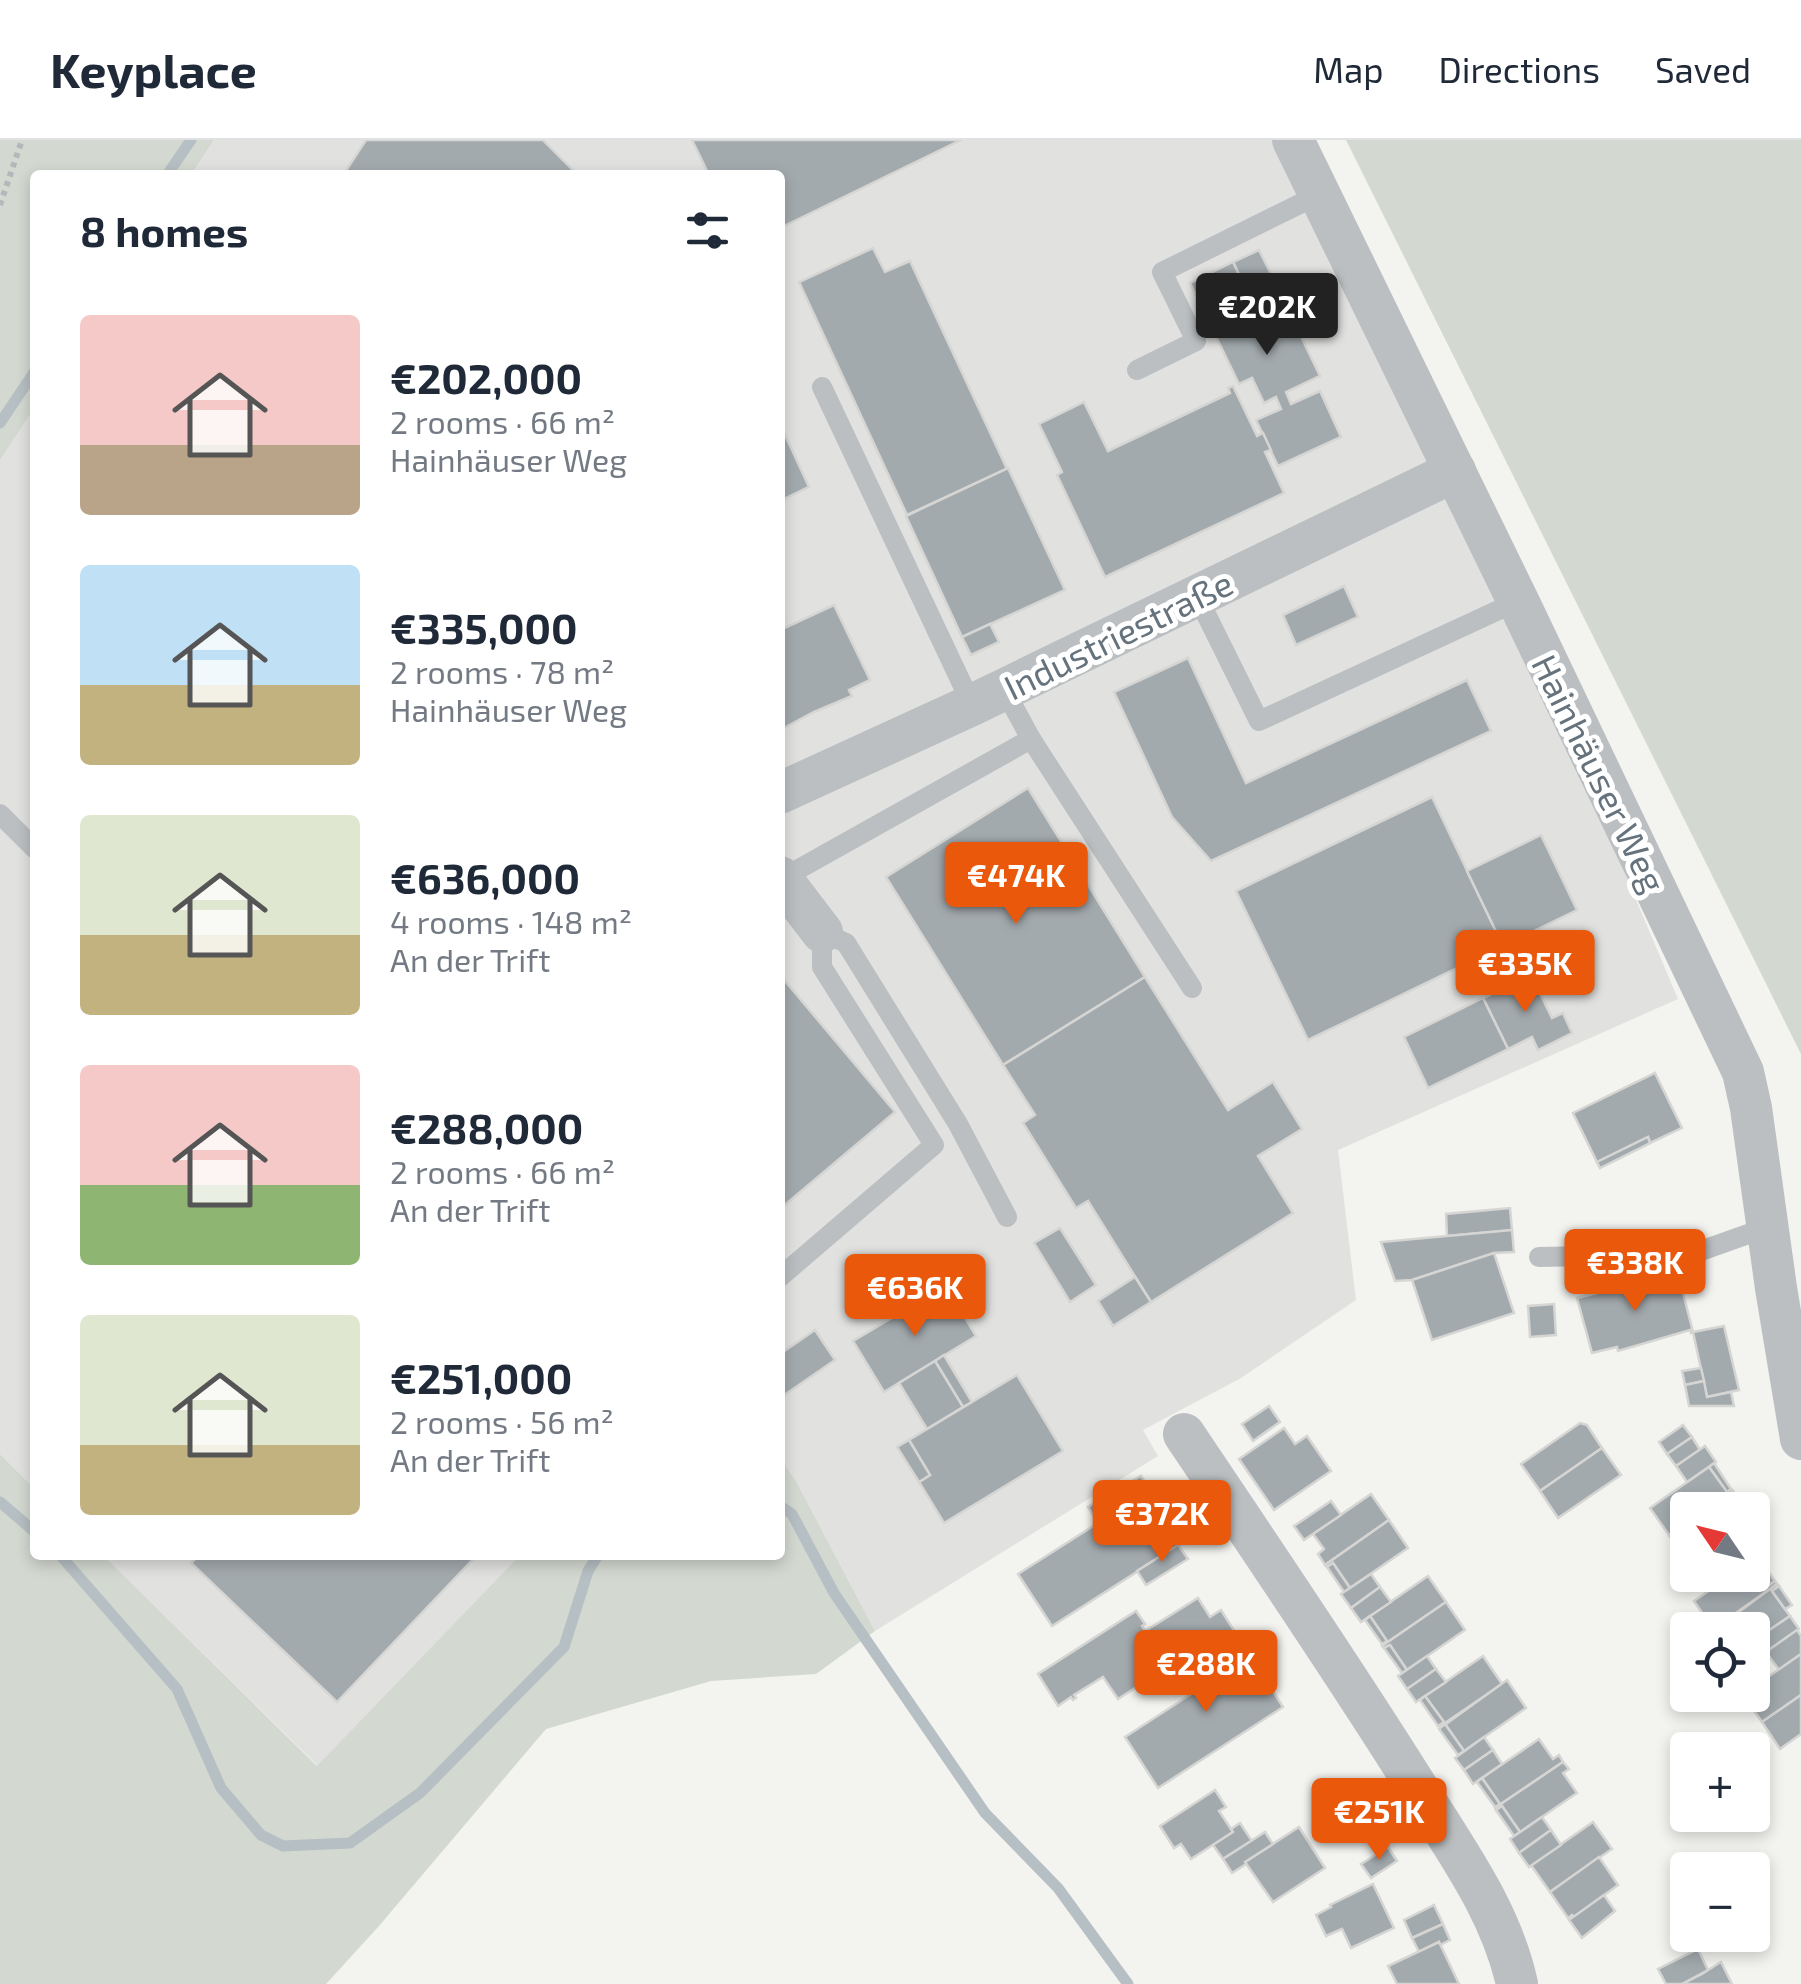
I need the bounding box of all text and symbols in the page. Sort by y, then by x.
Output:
text: Keyplace [50,40,257,98]
text: Map [1313,48,1384,90]
text: Directions [1439,48,1600,90]
text: Saved [1655,48,1751,90]
icon: filters [680,203,735,258]
text: 8 homes [80,205,248,255]
pin: €202K [1197,273,1337,358]
text: €202K [1218,286,1316,324]
text: €202,000 [390,352,582,402]
icon: home [160,355,280,475]
text: 2 rooms · 66 m² [390,402,615,440]
text: Hainhäuser Weg [390,440,627,478]
street label: Industriestraße [997,561,1239,707]
text: €335,000 [390,602,577,652]
icon: home [160,605,280,725]
street label: Hainhäuser Weg [1524,647,1676,899]
text: 2 rooms · 78 m² [390,652,614,690]
text: Hainhäuser Weg [390,690,627,728]
pin: €474K [946,842,1086,927]
text: €636,000 [390,852,580,902]
icon: home [160,855,280,975]
text: €474K [967,855,1065,893]
text: 4 rooms · 148 m² [390,902,632,940]
pin: €335K [1455,930,1595,1015]
text: An der Trift [390,940,550,978]
text: €335K [1478,943,1572,981]
text: €288,000 [390,1102,583,1152]
icon: home [160,1105,280,1225]
text: 2 rooms · 66 m² [390,1152,615,1190]
text: An der Trift [390,1190,550,1228]
pin: €338K [1565,1229,1705,1314]
text: €338K [1586,1242,1684,1280]
pin: €636K [845,1254,985,1339]
text: €636K [867,1267,963,1305]
text: €251,000 [390,1352,572,1402]
icon: home [160,1355,280,1475]
text: 2 rooms · 56 m² [390,1402,614,1440]
text: An der Trift [390,1440,550,1478]
pin: €372K [1092,1480,1232,1565]
north arrow [1670,1492,1770,1592]
map controls [1670,1492,1770,1952]
text: €372K [1115,1493,1209,1531]
button: locate [1670,1612,1770,1712]
pin: €288K [1136,1630,1276,1715]
text: €288K [1156,1643,1256,1681]
button: + [1670,1732,1770,1832]
pin: €251K [1309,1778,1449,1863]
text: €251K [1334,1791,1424,1829]
button: − [1670,1852,1770,1952]

